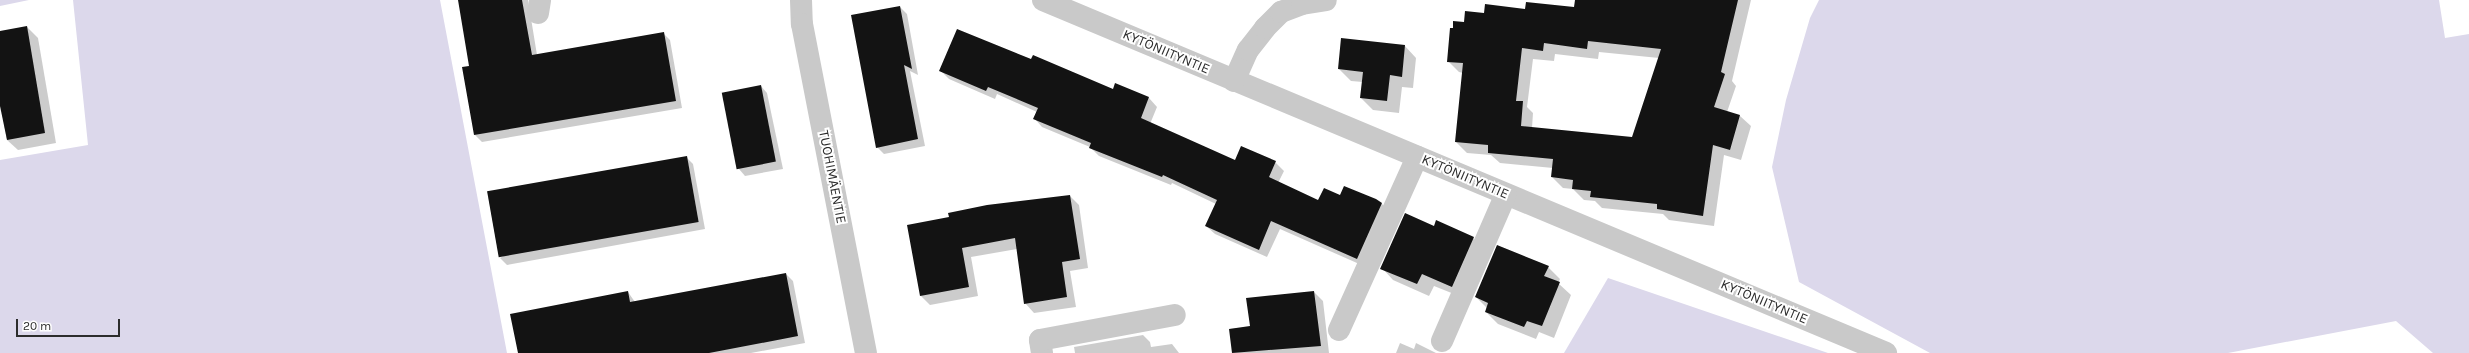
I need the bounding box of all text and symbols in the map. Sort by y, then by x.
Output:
street label: KYTÖNIITYNTIE [1120,26,1212,78]
street label: TUOHIMÄENTIE [815,129,849,225]
street label: KYTÖNIITYNTIE [1419,151,1511,203]
street label: KYTÖNIITYNTIE [1718,276,1810,328]
scale bar [18,311,122,337]
text: 20 m [23,319,51,333]

